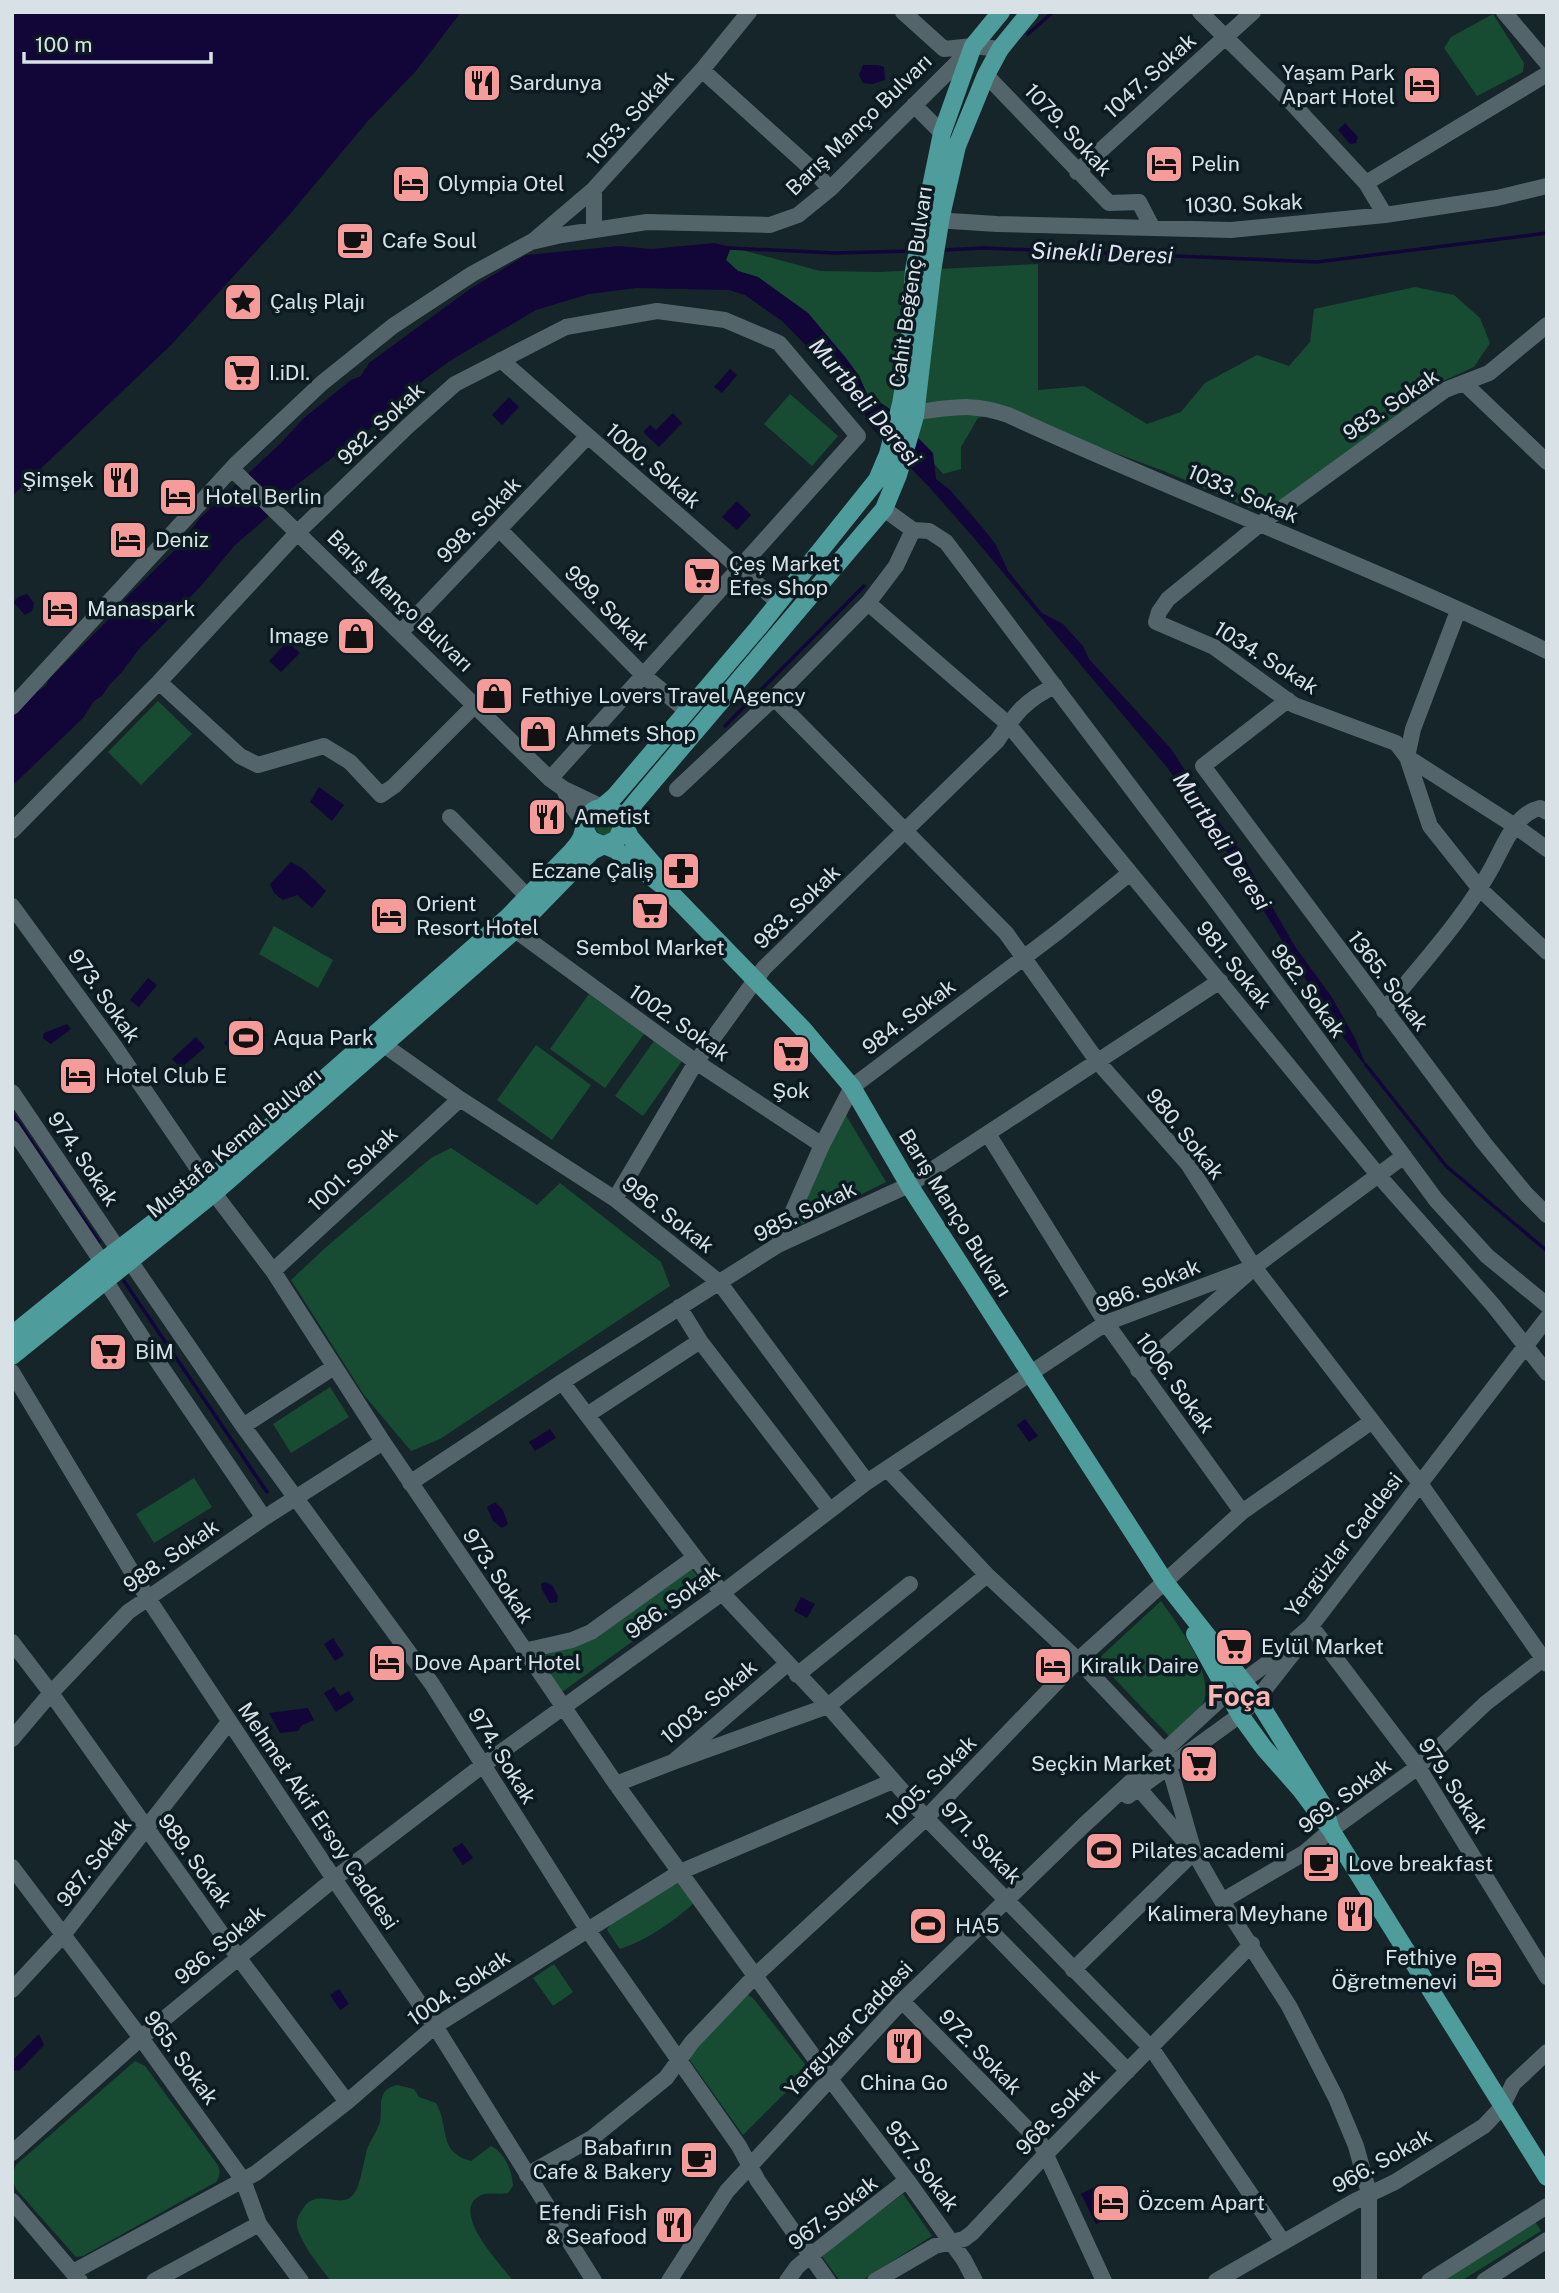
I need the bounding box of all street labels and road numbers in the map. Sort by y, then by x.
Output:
street label: 1047. Sokak [1099,28,1201,123]
street label: Barış Manço Bulvarı [781,49,937,201]
street label: 1053. Sokak [581,65,679,170]
street label: 1079. Sokak [1019,78,1118,181]
street label: Cahit Beğenç Bulvarı [884,185,937,389]
street label: 1030. Sokak [1185,189,1303,218]
street label: 983. Sokak [1338,363,1444,446]
street label: 982. Sokak [332,377,429,470]
street label: 1000. Sokak [601,418,706,514]
street label: 1033. Sokak [1184,459,1303,528]
street label: 998. Sokak [431,471,526,568]
street label: Barış Manço Bulvarı [322,525,478,677]
street label: 999. Sokak [560,560,655,655]
street label: 1034. Sokak [1210,616,1323,700]
street label: 983. Sokak [748,859,845,954]
street label: 981. Sokak [1191,916,1277,1014]
street label: 1365. Sokak [1343,926,1434,1036]
street label: 982. Sokak [1266,939,1351,1043]
street label: 973. Sokak [63,944,146,1048]
street label: 984. Sokak [857,973,960,1060]
street label: 1002. Sokak [624,979,735,1067]
street label: Mustafa Kemal Bulvarı [141,1062,326,1223]
street label: 980. Sokak [1141,1083,1230,1184]
street label: 974. Sokak [43,1107,124,1211]
street label: 1001. Sokak [303,1121,403,1216]
street label: Barış Manço Bulvarı [894,1124,1017,1301]
street label: 996. Sokak [617,1171,719,1258]
street label: 985. Sokak [750,1176,860,1247]
street label: 986. Sokak [1092,1253,1204,1318]
street label: 1006. Sokak [1131,1328,1220,1438]
street label: Yergüzlar Caddesi [1280,1468,1408,1622]
street label: 988. Sokak [118,1514,223,1598]
street label: 973. Sokak [458,1524,539,1628]
street label: 986. Sokak [621,1559,725,1644]
street label: 1003. Sokak [656,1654,762,1749]
street label: Mehmet Akif Ersoy Caddesi [233,1697,404,1934]
street label: 974. Sokak [463,1703,542,1809]
street label: 1005. Sokak [880,1730,981,1831]
street label: 979. Sokak [1413,1733,1494,1838]
street label: 969. Sokak [1293,1753,1396,1839]
street label: 971. Sokak [936,1796,1027,1889]
street label: 989. Sokak [153,1809,238,1913]
street label: 987. Sokak [51,1812,136,1911]
street label: 986. Sokak [169,1900,270,1990]
street label: 1004. Sokak [403,1944,515,2031]
street label: Yerguzlar Caddesi [779,1956,918,2102]
street label: 972. Sokak [934,2004,1027,2100]
street label: 965. Sokak [139,2006,224,2110]
street label: 968. Sokak [1010,2063,1105,2160]
street label: 957. Sokak [880,2115,965,2216]
street label: 966. Sokak [1328,2123,1436,2198]
street label: 967. Sokak [783,2170,882,2255]

